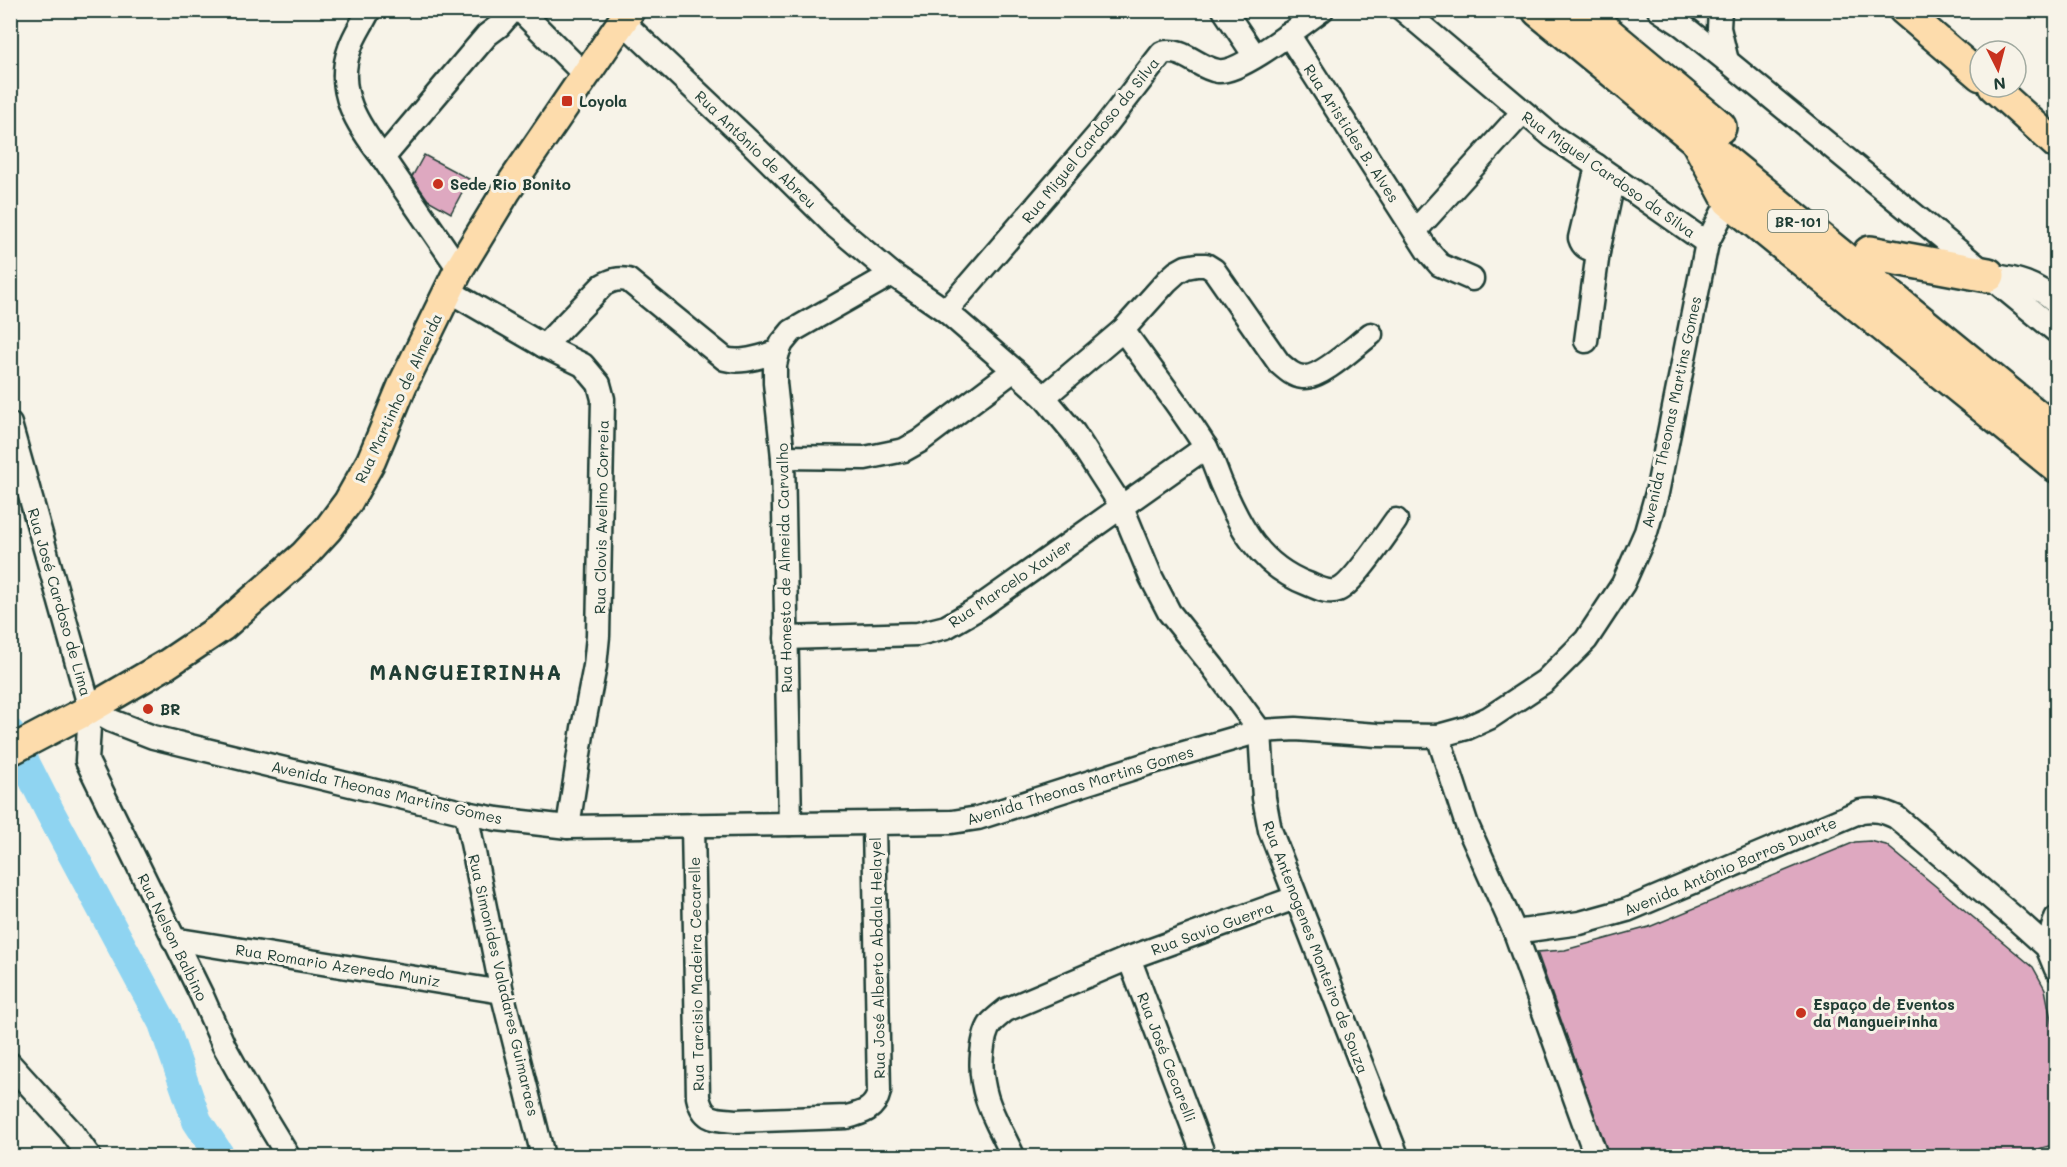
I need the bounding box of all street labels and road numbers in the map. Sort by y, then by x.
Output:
street label: Rua Miguel Cardoso da Silva [1017,53,1163,227]
street label: Rua Aristides B. Alves [1300,60,1404,206]
street label: Rua Antônio de Abreu [691,86,821,212]
street label: Rua Miguel Cardoso da Silva [1518,106,1700,242]
road number: BR-101 [1768,210,1828,232]
street label: Avenida Theonas Martins Gomes [1637,294,1705,530]
street label: Rua Martinho de Almeida [350,310,446,486]
street label: Rua Clovis Avelino Correia [589,420,613,614]
street label: Rua Honesto de Almeida Carvalho [772,443,796,693]
street label: Rua José Cardoso de Lima [24,506,96,698]
street label: Rua Marcelo Xavier [944,534,1076,632]
street label: Avenida Theonas Martins Gomes [964,741,1196,829]
street label: Avenida Theonas Martins Gomes [270,756,504,828]
street label: Avenida Antônio Barros Duarte [1621,812,1839,920]
street label: Rua Antenogenes Monteiro de Souza [1258,818,1374,1076]
street label: Rua José Alberto Abdala Helayel [865,837,889,1079]
street label: Rua Simonides Valadares Guimaraes [464,852,544,1118]
street label: Rua Tarcisio Madeira Cecarelle [684,857,708,1091]
street label: Rua Nelson Balbino [134,870,213,1004]
street label: Rua Savio Guerra [1148,897,1276,959]
street label: Rua Romario Azeredo Muniz [234,939,442,991]
street label: Rua José Cecarelli [1133,989,1201,1125]

